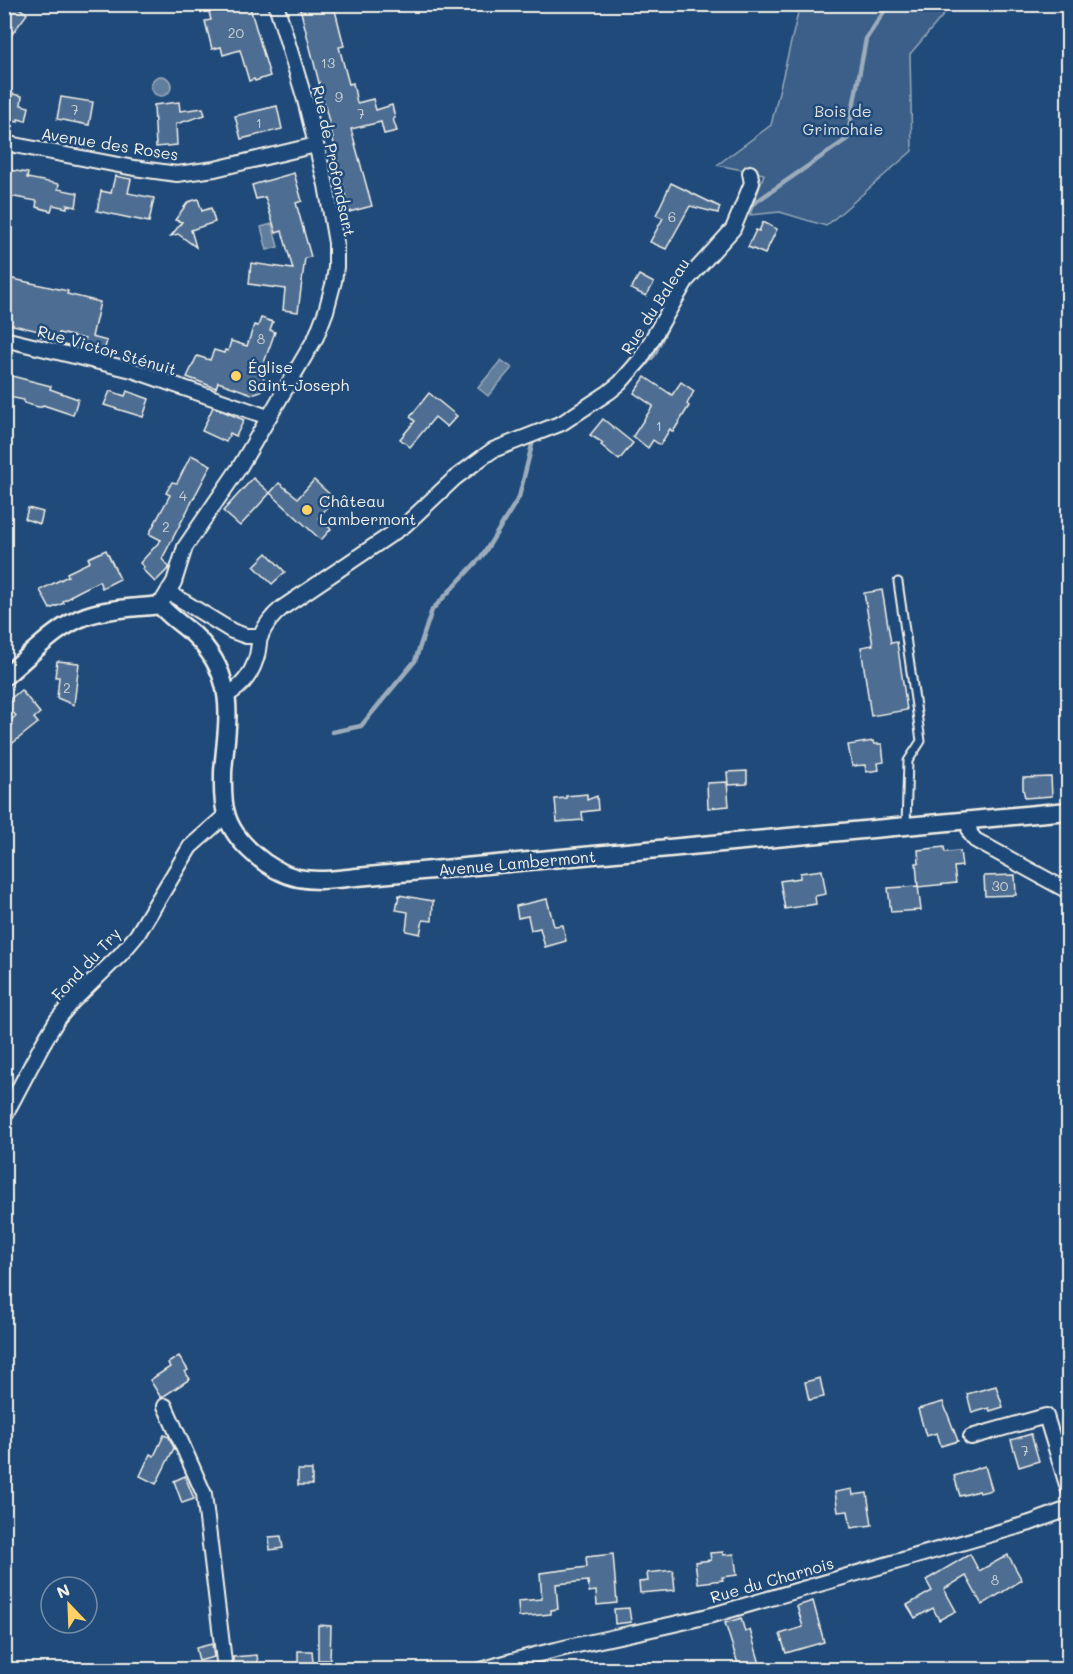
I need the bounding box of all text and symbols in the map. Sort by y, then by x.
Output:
house number: 20 [228,23,245,42]
house number: 13 [321,53,335,72]
street label: Rue de Profondsart [308,83,361,238]
house number: 9 [335,87,343,106]
house number: 7 [71,100,79,119]
park label: Bois de Grimohaie [803,100,883,139]
house number: 7 [357,104,365,123]
house number: 1 [256,113,262,132]
street label: Avenue des Roses [40,122,180,165]
house number: 6 [668,207,676,226]
street label: Rue du Baleau [616,254,694,358]
street label: Rue Victor Sténuit [35,320,179,379]
house number: 8 [257,329,265,348]
place label: Église Saint-Joseph [248,356,349,395]
marker: Église Saint-Joseph [229,369,243,383]
house number: 1 [656,416,662,435]
house number: 4 [179,486,188,505]
place label: Château Lambermont [319,490,416,529]
marker: Château Lambermont [300,503,314,517]
house number: 2 [162,517,170,536]
house number: 2 [63,678,71,697]
street label: Avenue Lambermont [437,845,597,880]
house number: 30 [992,876,1009,895]
street label: Fond du Try [47,923,125,1004]
house number: 7 [1021,1441,1029,1460]
street label: Rue du Charnois [708,1552,836,1607]
house number: 8 [991,1570,999,1589]
north arrow [39,1575,99,1635]
text: N [53,1579,73,1603]

